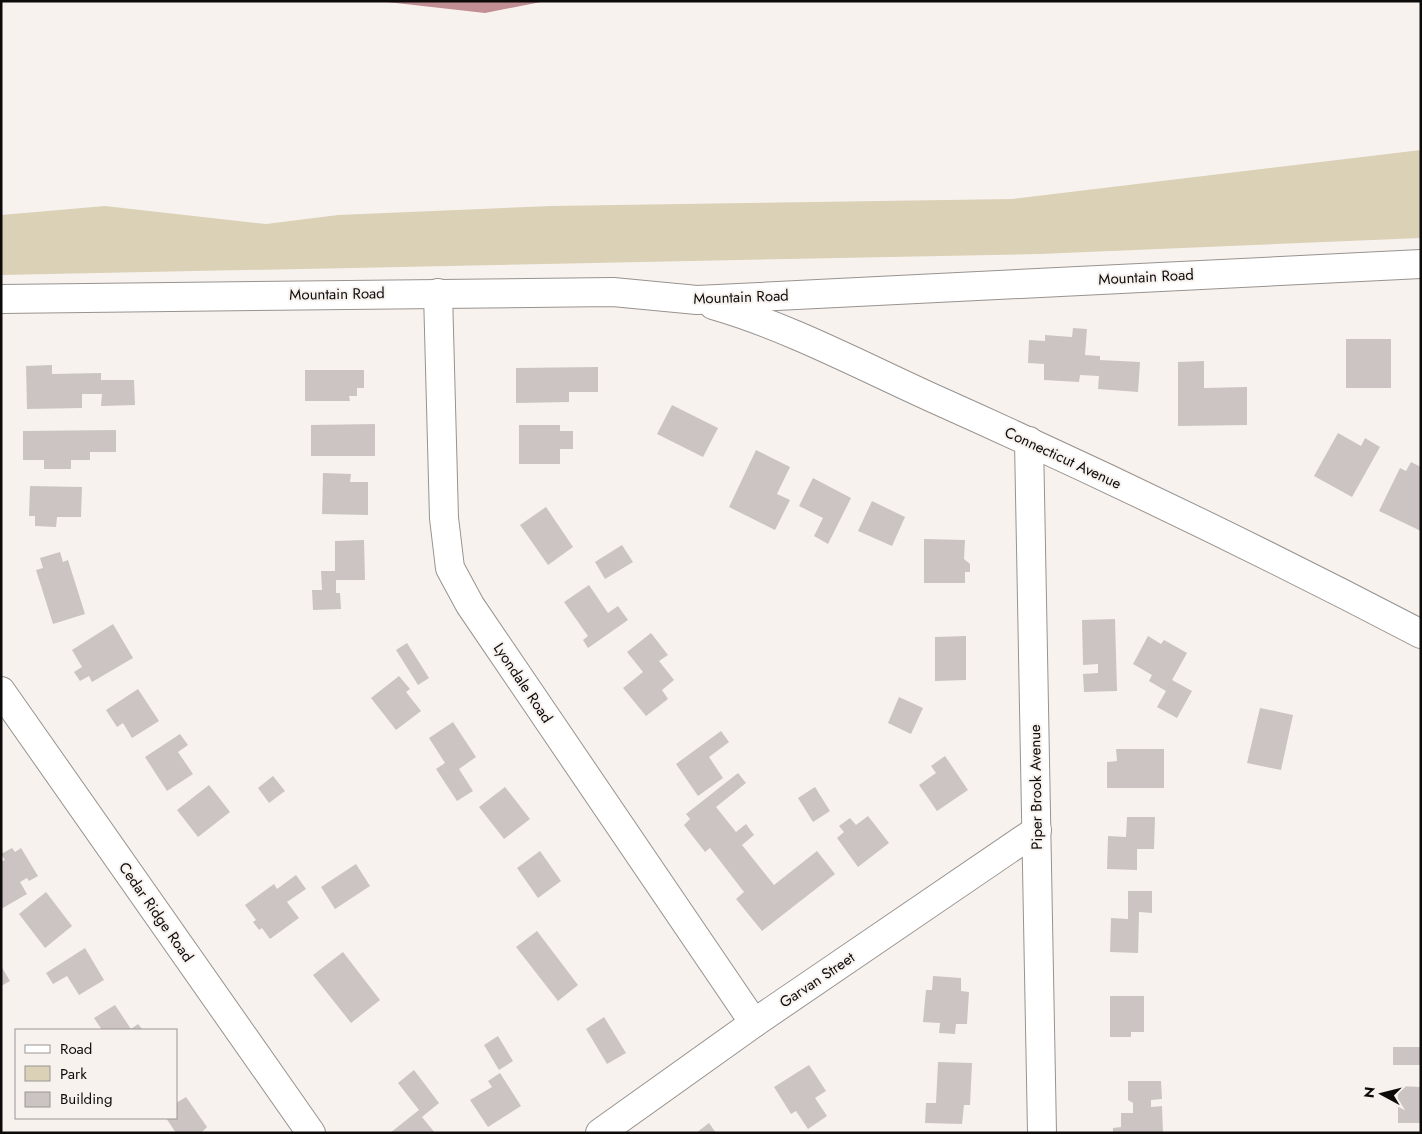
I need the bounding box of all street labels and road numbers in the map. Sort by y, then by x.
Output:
street label: Mountain Road [1098,264,1194,290]
street label: Mountain Road [289,282,385,306]
street label: Mountain Road [693,284,789,310]
street label: Connecticut Avenue [1001,421,1125,495]
street label: Lyondale Road [488,639,558,727]
street label: Piper Brook Avenue [1024,724,1048,850]
street label: Cedar Ridge Road [113,858,199,966]
street label: Garvan Street [775,946,859,1013]

